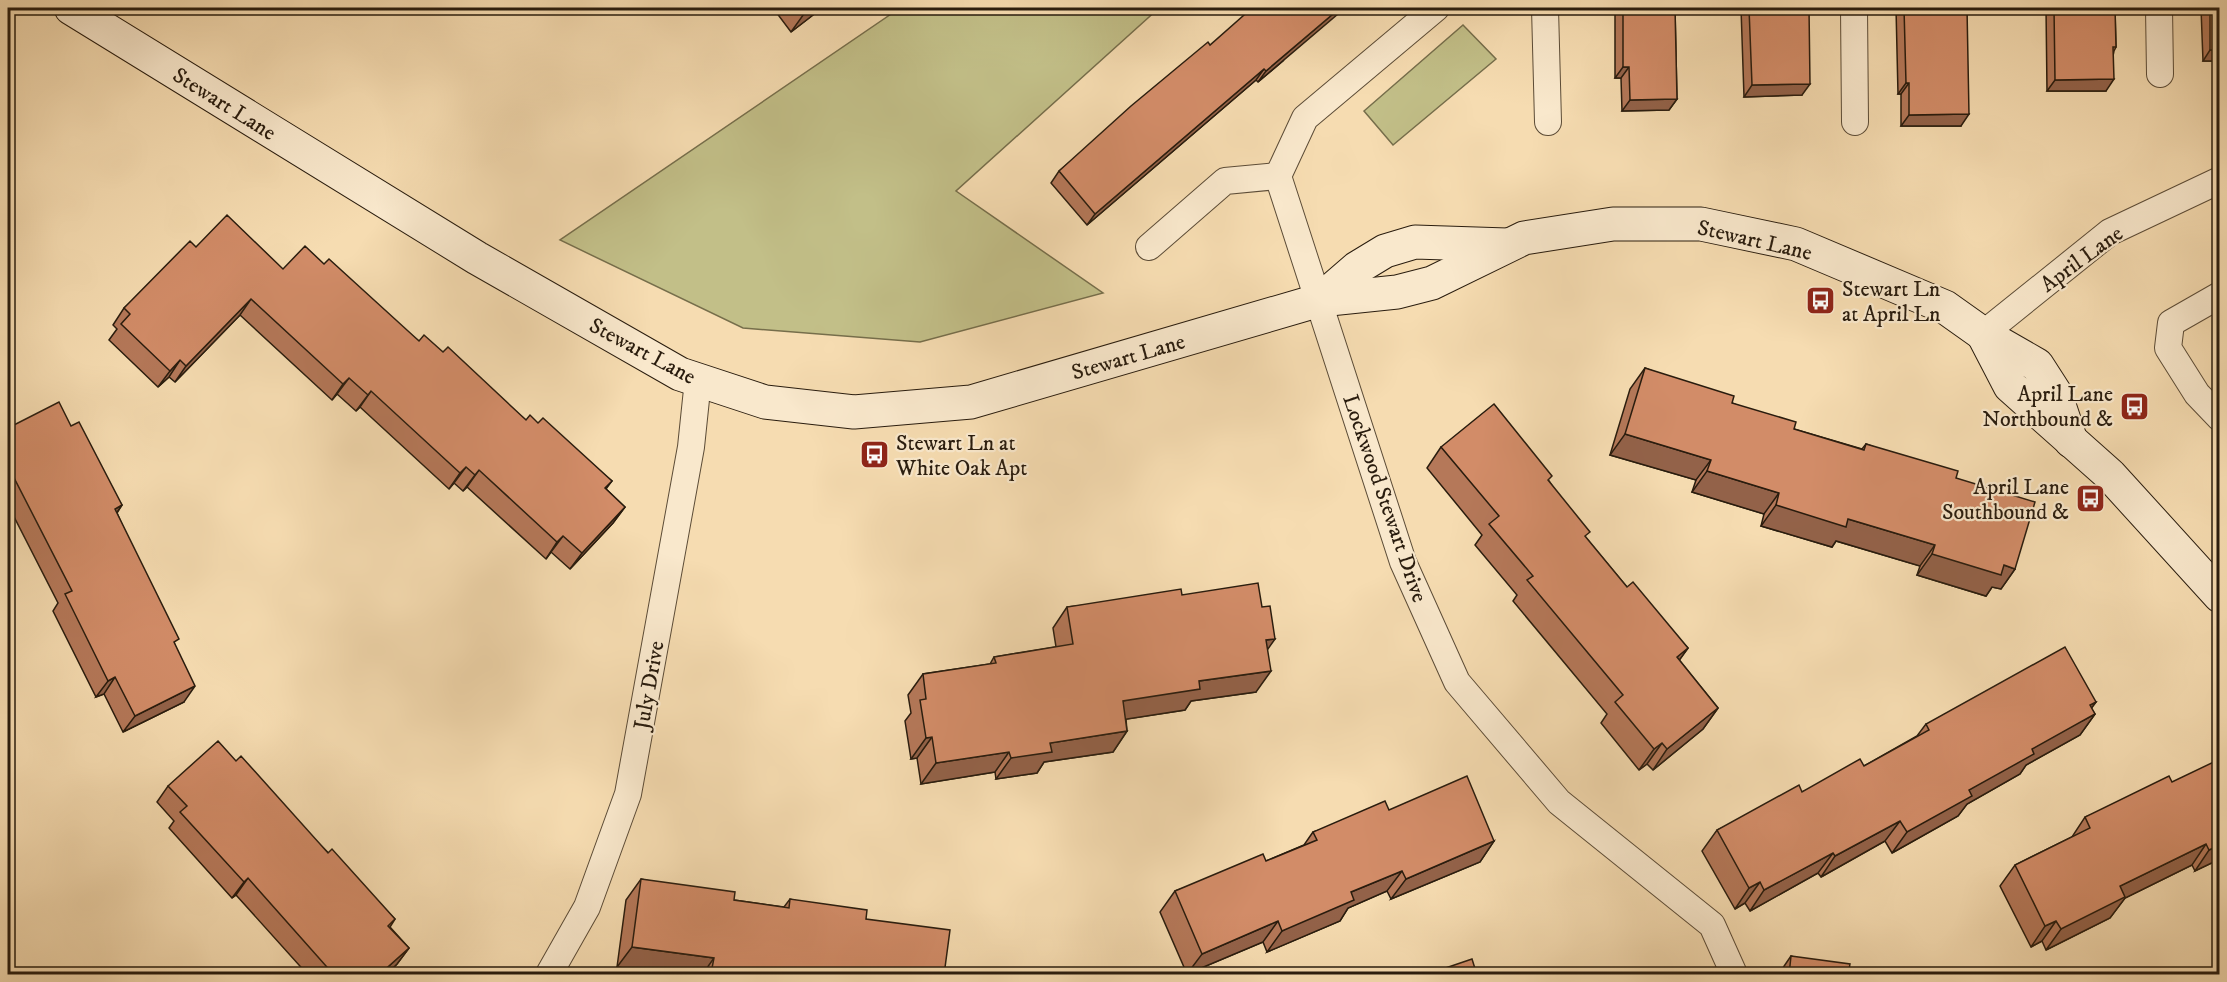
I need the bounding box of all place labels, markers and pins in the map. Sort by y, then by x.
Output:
place label: Stewart Ln at April Ln [1842,276,1941,328]
bus stop icon: Stewart Ln at April Ln [1805,285,1837,317]
place label: April Lane Northbound & [1982,381,2113,433]
bus stop icon: April Lane Northbound & [2118,390,2150,422]
place label: Stewart Ln at White Oak Apt [895,430,1027,482]
bus stop icon: Stewart Ln at White Oak Apt [859,439,891,471]
place label: April Lane Southbound & [1942,474,2069,526]
bus stop icon: April Lane Southbound & [2074,483,2106,515]

